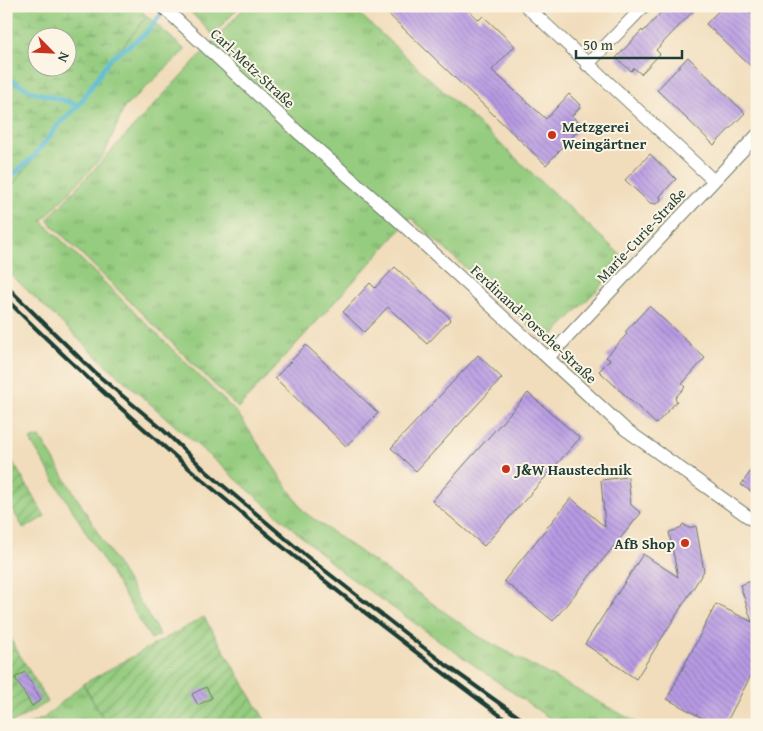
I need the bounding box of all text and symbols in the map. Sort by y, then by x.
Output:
street label: Carl-Metz-Straße [206,23,300,113]
north arrow [28,28,78,78]
scale bar [576,28,682,60]
text: 50 m [583,34,614,55]
text: N [53,49,75,66]
place label: Metzgerei Weingärtner [562,116,646,154]
marker: Metzgerei Weingärtner [546,129,558,141]
street label: Marie-Curie-Straße [592,183,690,287]
street label: Ferdinand-Porsche-Straße [466,260,602,388]
place label: J&W Haustechnik [513,459,632,480]
marker: J&W Haustechnik [500,463,512,475]
place label: AfB Shop [614,533,675,554]
marker: AfB Shop [679,537,691,549]

